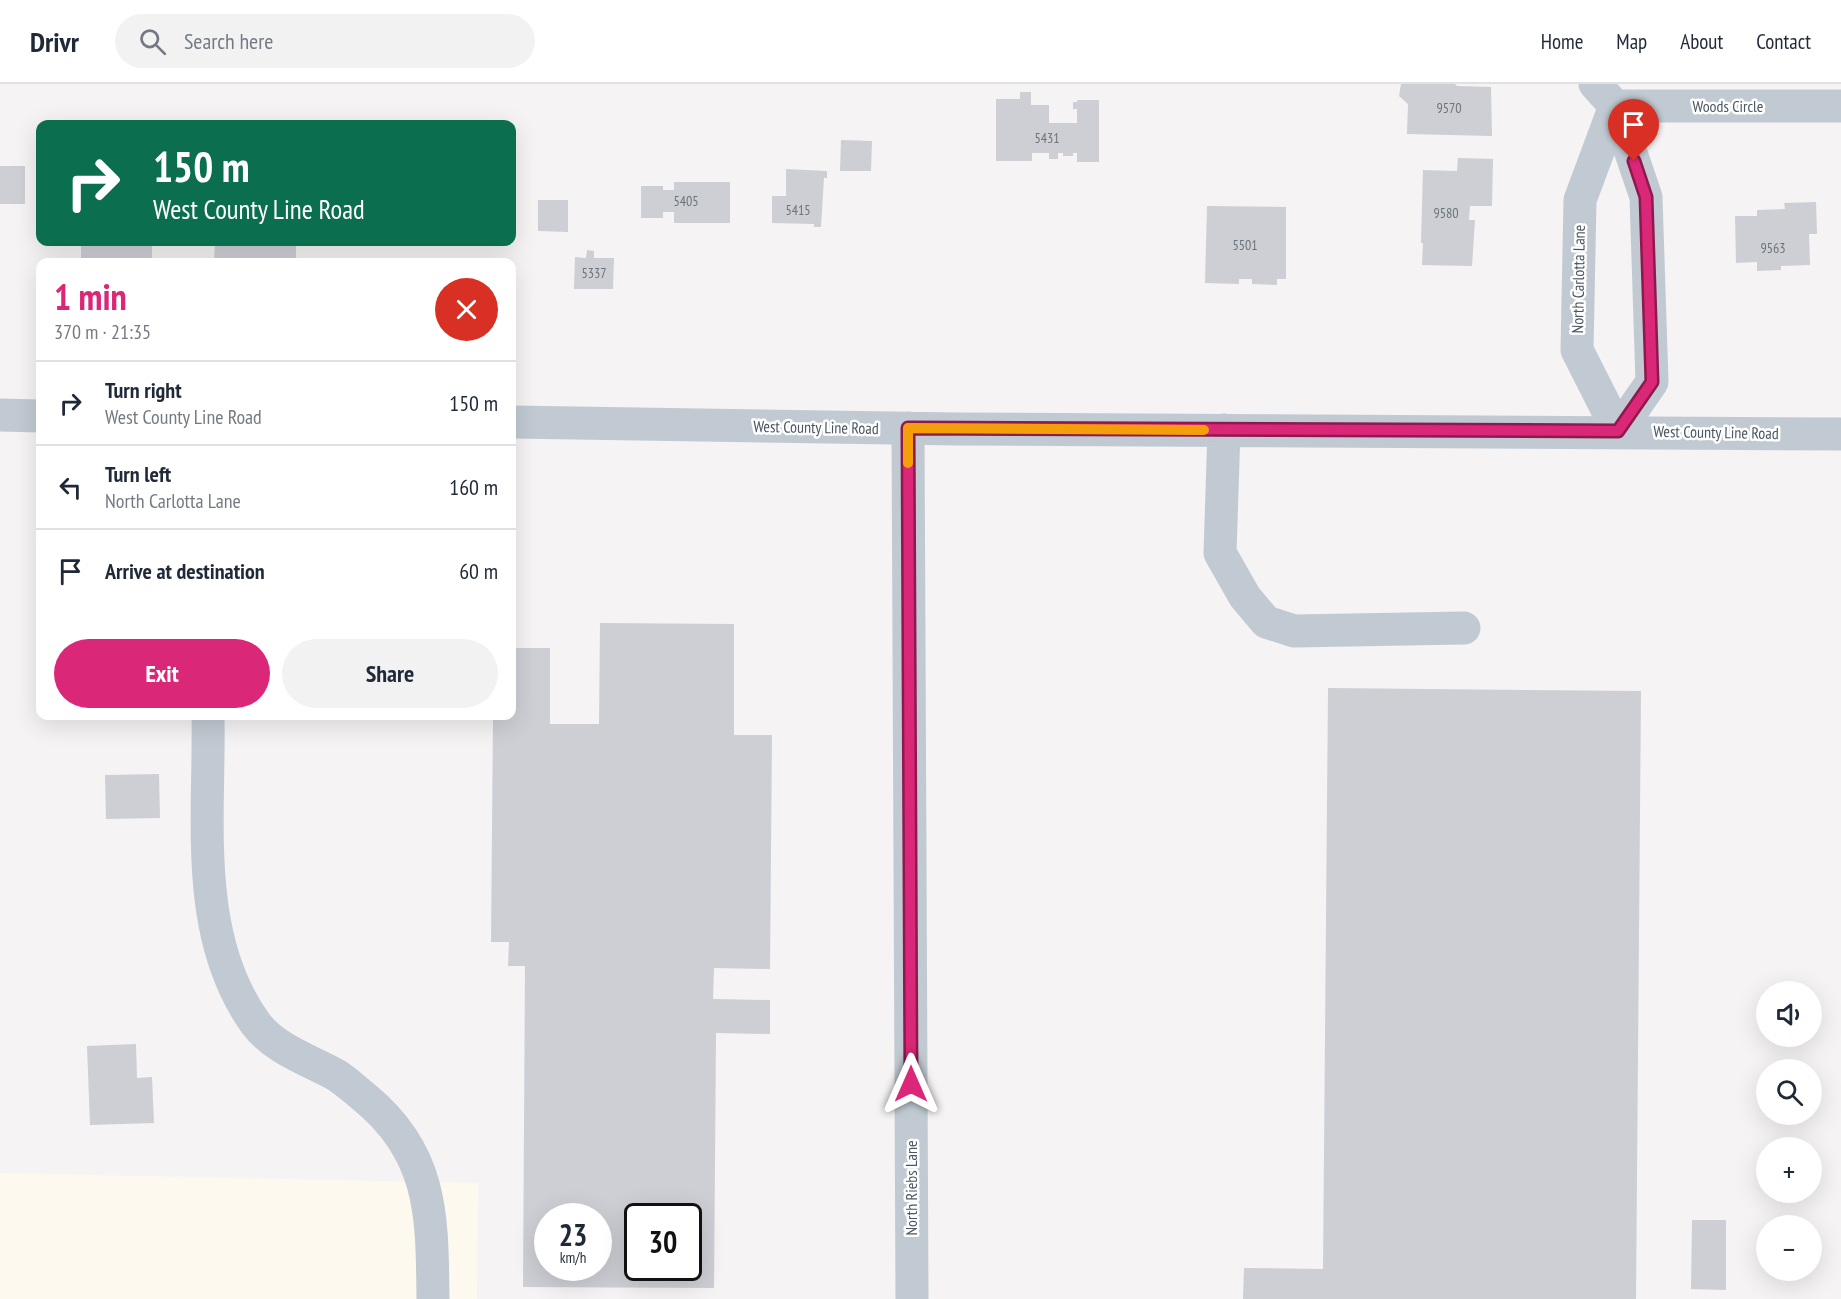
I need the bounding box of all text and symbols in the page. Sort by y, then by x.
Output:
search box [115,14,535,68]
text: Drivr [30,23,79,60]
icon: search [136,25,169,58]
text: Search here [184,27,273,55]
text: Home [1541,28,1583,55]
text: Map [1616,28,1647,55]
text: About [1680,28,1723,55]
text: Contact [1756,28,1811,55]
street label: Woods Circle [1693,96,1763,116]
house number: 9570 [1436,99,1462,117]
pin [1608,99,1659,161]
icon: arrive [1617,108,1650,141]
house number: 5431 [1034,129,1060,147]
text: 150 m [153,139,250,194]
icon: right [54,144,132,222]
text: West County Line Road [153,192,365,226]
house number: 5405 [673,192,699,210]
house number: 5415 [785,201,811,219]
house number: 9580 [1433,204,1459,222]
street label: North Carlotta Lane [1567,224,1589,334]
house number: 5501 [1232,236,1258,254]
house number: 9563 [1760,239,1786,257]
house number: 5337 [581,264,607,282]
text: 1 min [54,273,127,320]
button: close [435,278,498,341]
text: 370 m · 21:35 [54,319,151,345]
text: Turn right [105,376,182,404]
icon: right [54,387,87,420]
text: 150 m [449,389,498,417]
text: West County Line Road [105,404,262,430]
street label: West County Line Road [753,416,879,438]
street label: West County Line Road [1653,421,1779,443]
text: Turn left [105,460,171,488]
icon: left [54,471,87,504]
text: 160 m [449,473,498,501]
text: North Carlotta Lane [105,488,241,514]
icon: arrive [54,555,87,588]
text: Arrive at destination [105,557,265,585]
text: 60 m [459,557,498,585]
button: Exit [54,639,270,708]
button: Share [282,639,498,708]
map controls [1756,981,1822,1281]
button: sound [1756,981,1822,1047]
position arrow [879,1052,943,1116]
button: search [1756,1059,1822,1125]
button: + [1756,1137,1822,1203]
street label: North Riebs Lane [901,1140,921,1236]
speed limit sign: 30 [624,1203,702,1281]
text: 23 [559,1215,587,1254]
button: − [1756,1215,1822,1281]
text: km/h [560,1248,586,1267]

